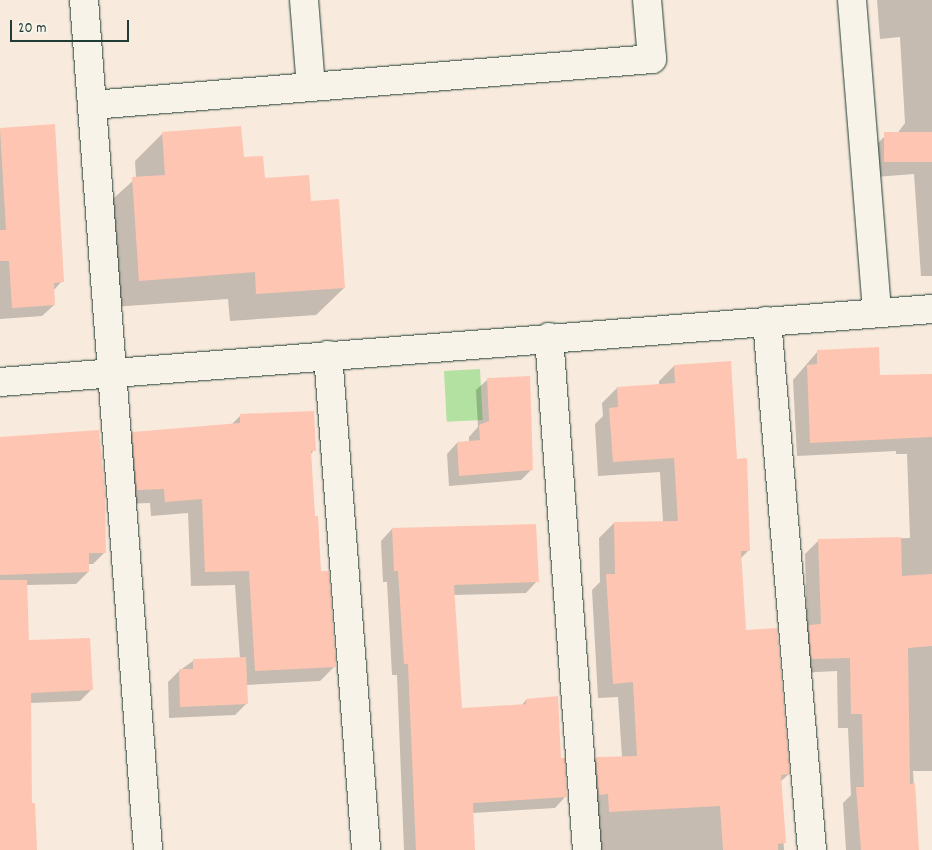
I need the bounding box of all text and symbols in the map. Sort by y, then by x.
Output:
scale bar [12,10,131,42]
text: 20 m [18,18,46,40]

